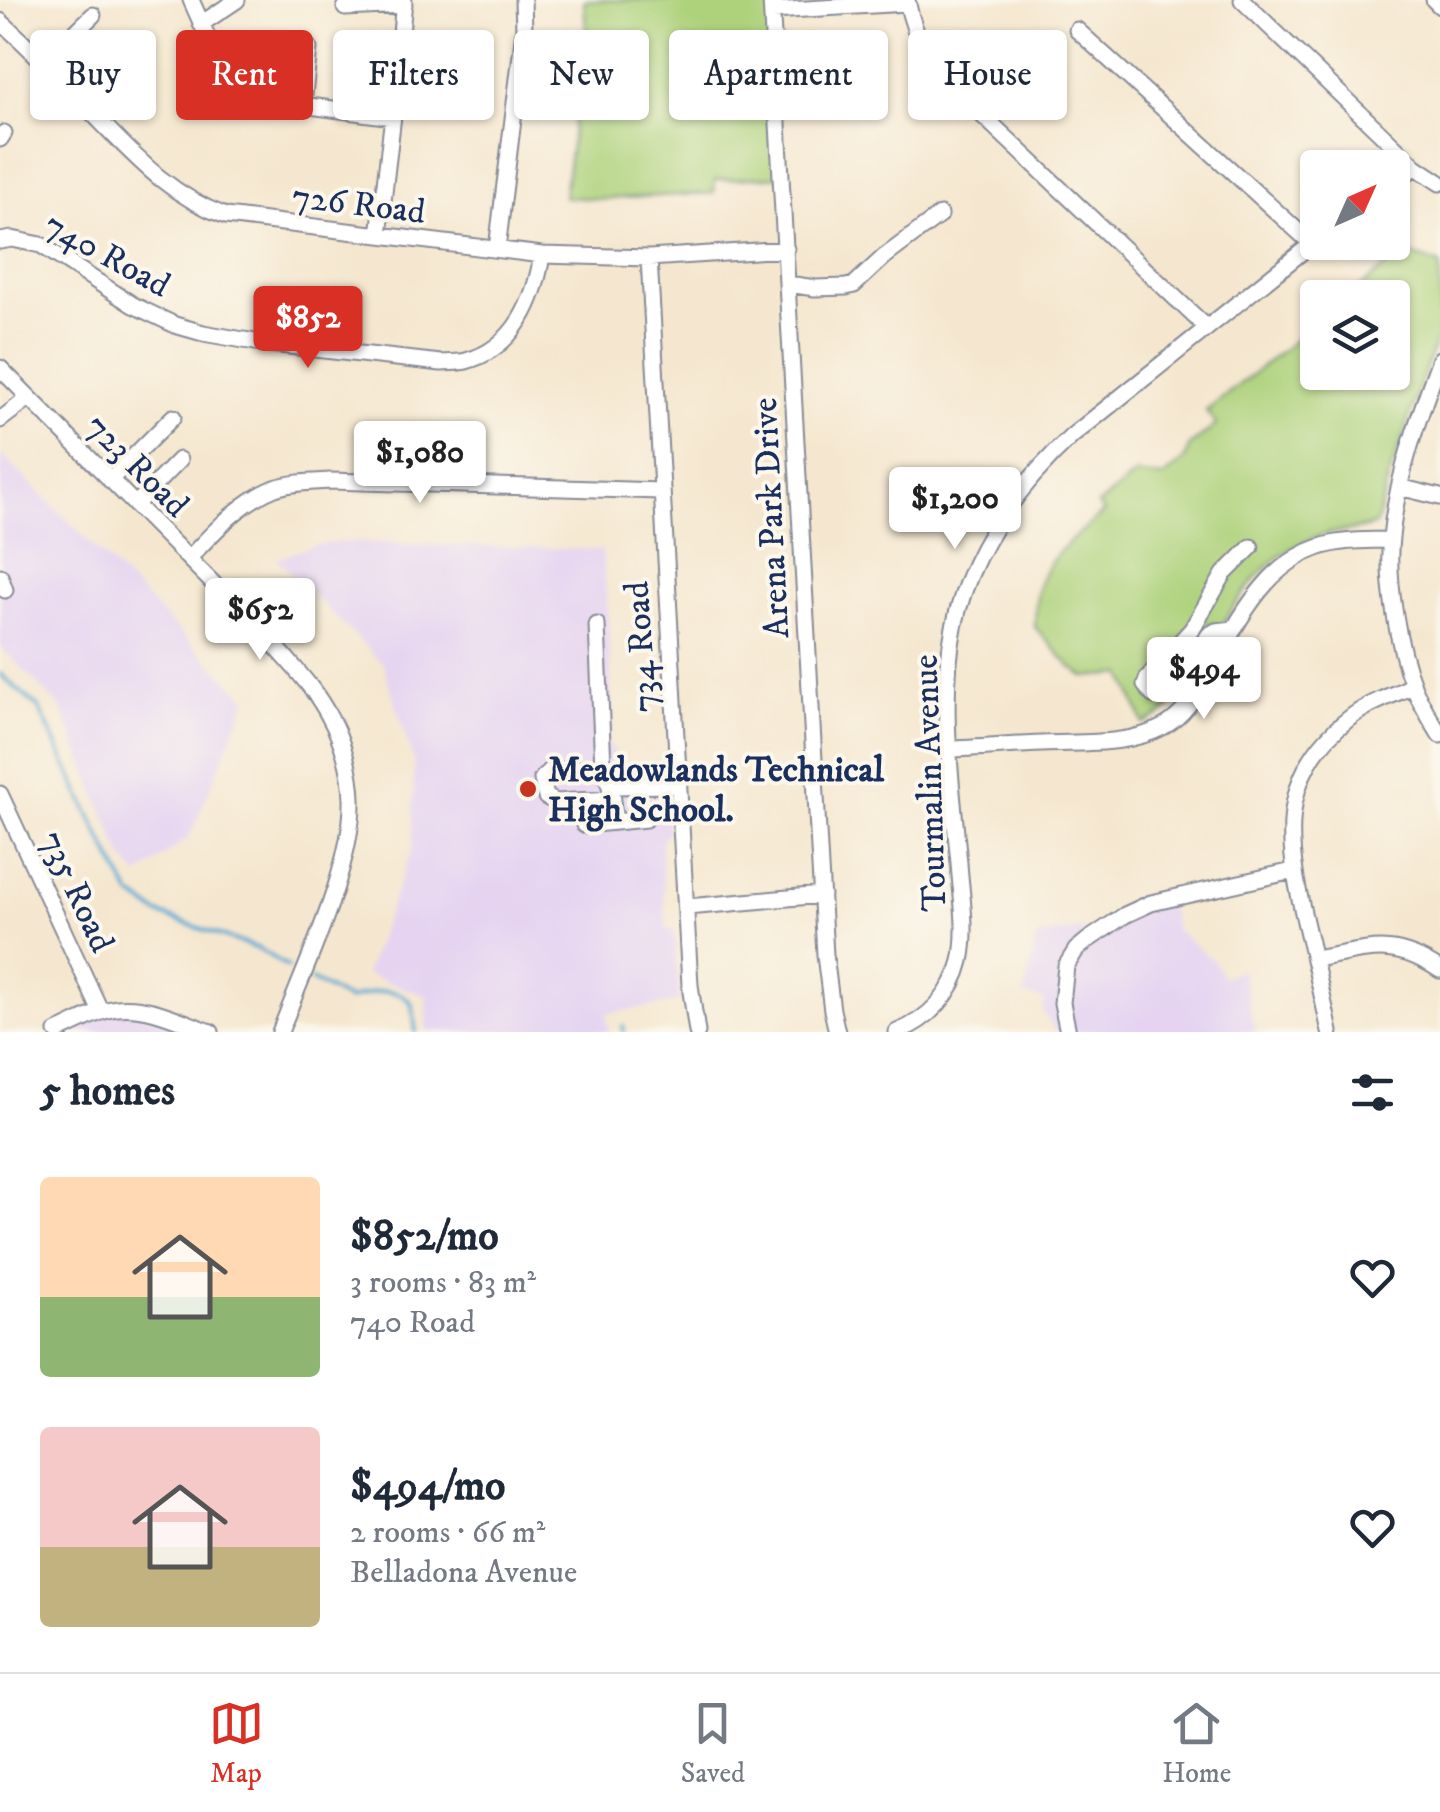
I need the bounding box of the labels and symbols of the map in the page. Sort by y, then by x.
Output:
north arrow [1300,150,1410,260]
street label: 726 Road [290,175,428,235]
street label: 740 Road [37,203,178,308]
pin: $852 [249,286,367,371]
street label: Arena Park Drive [744,396,800,640]
street label: 723 Road [76,405,198,528]
pin: $1,080 [339,421,501,506]
pin: $1,200 [874,467,1036,552]
pin: $652 [201,578,319,663]
street label: 734 Road [615,579,669,714]
pin: $494 [1145,637,1263,722]
street label: Tourmalin Avenue [905,654,957,912]
place label: Meadowlands Technical High School. [548,749,884,833]
marker: Meadowlands Technical High School. [517,778,539,800]
street label: 735 Road [29,824,124,960]

